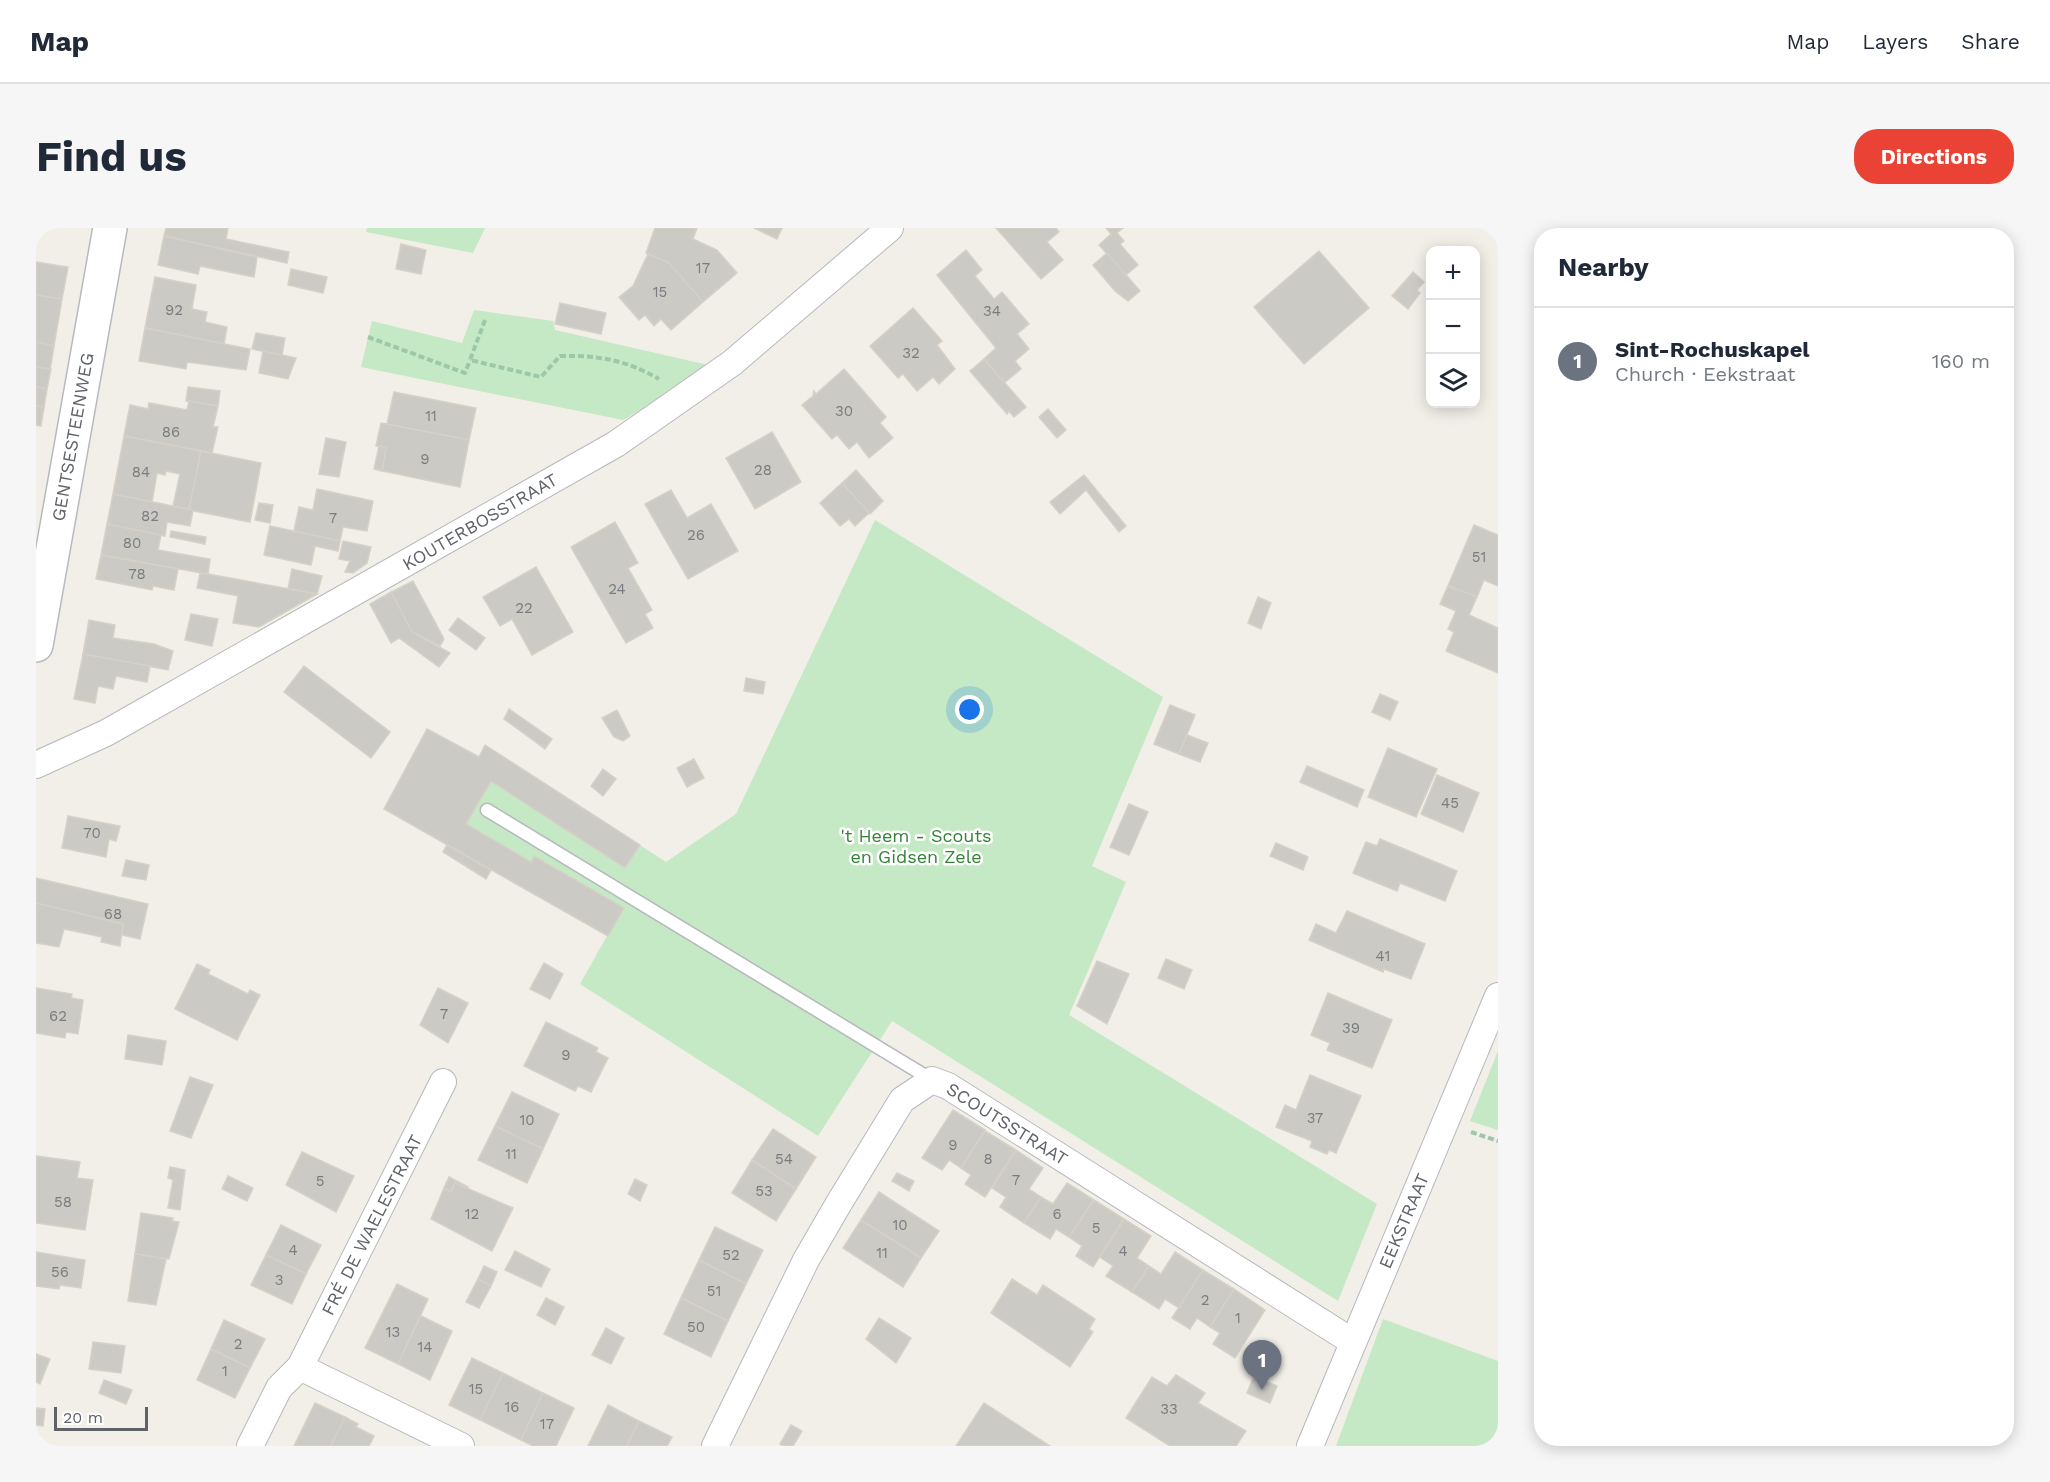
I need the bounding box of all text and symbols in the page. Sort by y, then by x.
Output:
text: Map [30,25,89,58]
text: Map [1786,29,1829,54]
text: Layers [1862,29,1928,54]
text: Share [1961,29,2020,54]
button: Directions [1854,129,2014,184]
text: Find us [36,132,187,181]
map controls [1426,246,1480,408]
button: + [1426,246,1480,300]
text: Nearby [1558,252,1649,282]
house number: 17 [696,259,710,277]
house number: 15 [653,283,667,301]
button: − [1426,300,1480,354]
house number: 92 [165,301,183,319]
house number: 34 [983,302,1001,320]
text: Sint-Rochuskapel [1615,337,1810,362]
house number: 32 [902,344,920,362]
text: 1 [1573,349,1582,373]
text: 160 m [1932,349,1990,373]
street label: GENTSESTEENWEG [47,351,98,523]
button: layers [1426,354,1480,408]
text: Church · Eekstraat [1615,362,1795,386]
house number: 30 [835,402,853,420]
house number: 11 [425,407,437,425]
house number: 86 [162,423,180,441]
house number: 9 [420,450,430,468]
house number: 28 [754,461,772,479]
house number: 84 [132,463,150,481]
street label: KOUTERBOSSTRAAT [399,469,561,575]
house number: 82 [141,507,159,525]
house number: 7 [329,509,337,527]
house number: 26 [687,526,705,544]
house number: 80 [123,534,141,552]
house number: 51 [1472,548,1486,566]
house number: 78 [128,565,146,583]
house number: 24 [608,580,626,598]
house number: 22 [515,599,533,617]
your location [955,695,984,724]
house number: 45 [1441,794,1459,812]
house number: 70 [83,824,101,842]
park label: 't Heem - Scouts en Gidsen Zele [841,825,991,867]
house number: 68 [104,905,122,923]
house number: 41 [1376,947,1390,965]
house number: 7 [440,1005,448,1023]
house number: 62 [49,1007,67,1025]
house number: 39 [1342,1019,1360,1037]
house number: 9 [561,1046,571,1064]
street label: SCOUTSSTRAAT [943,1078,1072,1169]
house number: 37 [1307,1109,1323,1127]
house number: 10 [519,1111,535,1129]
street label: FRÉ DE WAELESTRAAT [317,1131,426,1319]
house number: 9 [948,1136,958,1154]
house number: 11 [505,1145,517,1163]
house number: 54 [775,1150,793,1168]
house number: 8 [983,1150,993,1168]
street label: EEKSTRAAT [1374,1170,1433,1272]
house number: 7 [1012,1171,1020,1189]
house number: 5 [316,1172,324,1190]
house number: 53 [755,1182,773,1200]
house number: 58 [54,1193,72,1211]
house number: 12 [465,1205,479,1223]
house number: 6 [1052,1205,1062,1223]
house number: 10 [892,1216,908,1234]
house number: 5 [1092,1219,1100,1237]
house number: 4 [288,1241,298,1259]
house number: 4 [1118,1242,1128,1260]
house number: 11 [876,1244,888,1262]
house number: 52 [722,1246,740,1264]
house number: 56 [51,1263,69,1281]
house number: 3 [275,1271,283,1289]
house number: 51 [707,1282,721,1300]
house number: 2 [1201,1291,1209,1309]
house number: 1 [1235,1309,1241,1327]
house number: 50 [687,1318,705,1336]
house number: 13 [386,1323,400,1341]
house number: 2 [234,1335,242,1353]
house number: 14 [417,1338,433,1356]
pin: 1 [1242,1340,1282,1390]
house number: 1 [222,1362,228,1380]
house number: 15 [469,1380,483,1398]
house number: 16 [505,1398,519,1416]
house number: 33 [1160,1400,1178,1418]
scale bar [54,1404,148,1432]
text: 20 m [63,1408,103,1427]
house number: 17 [540,1415,554,1433]

